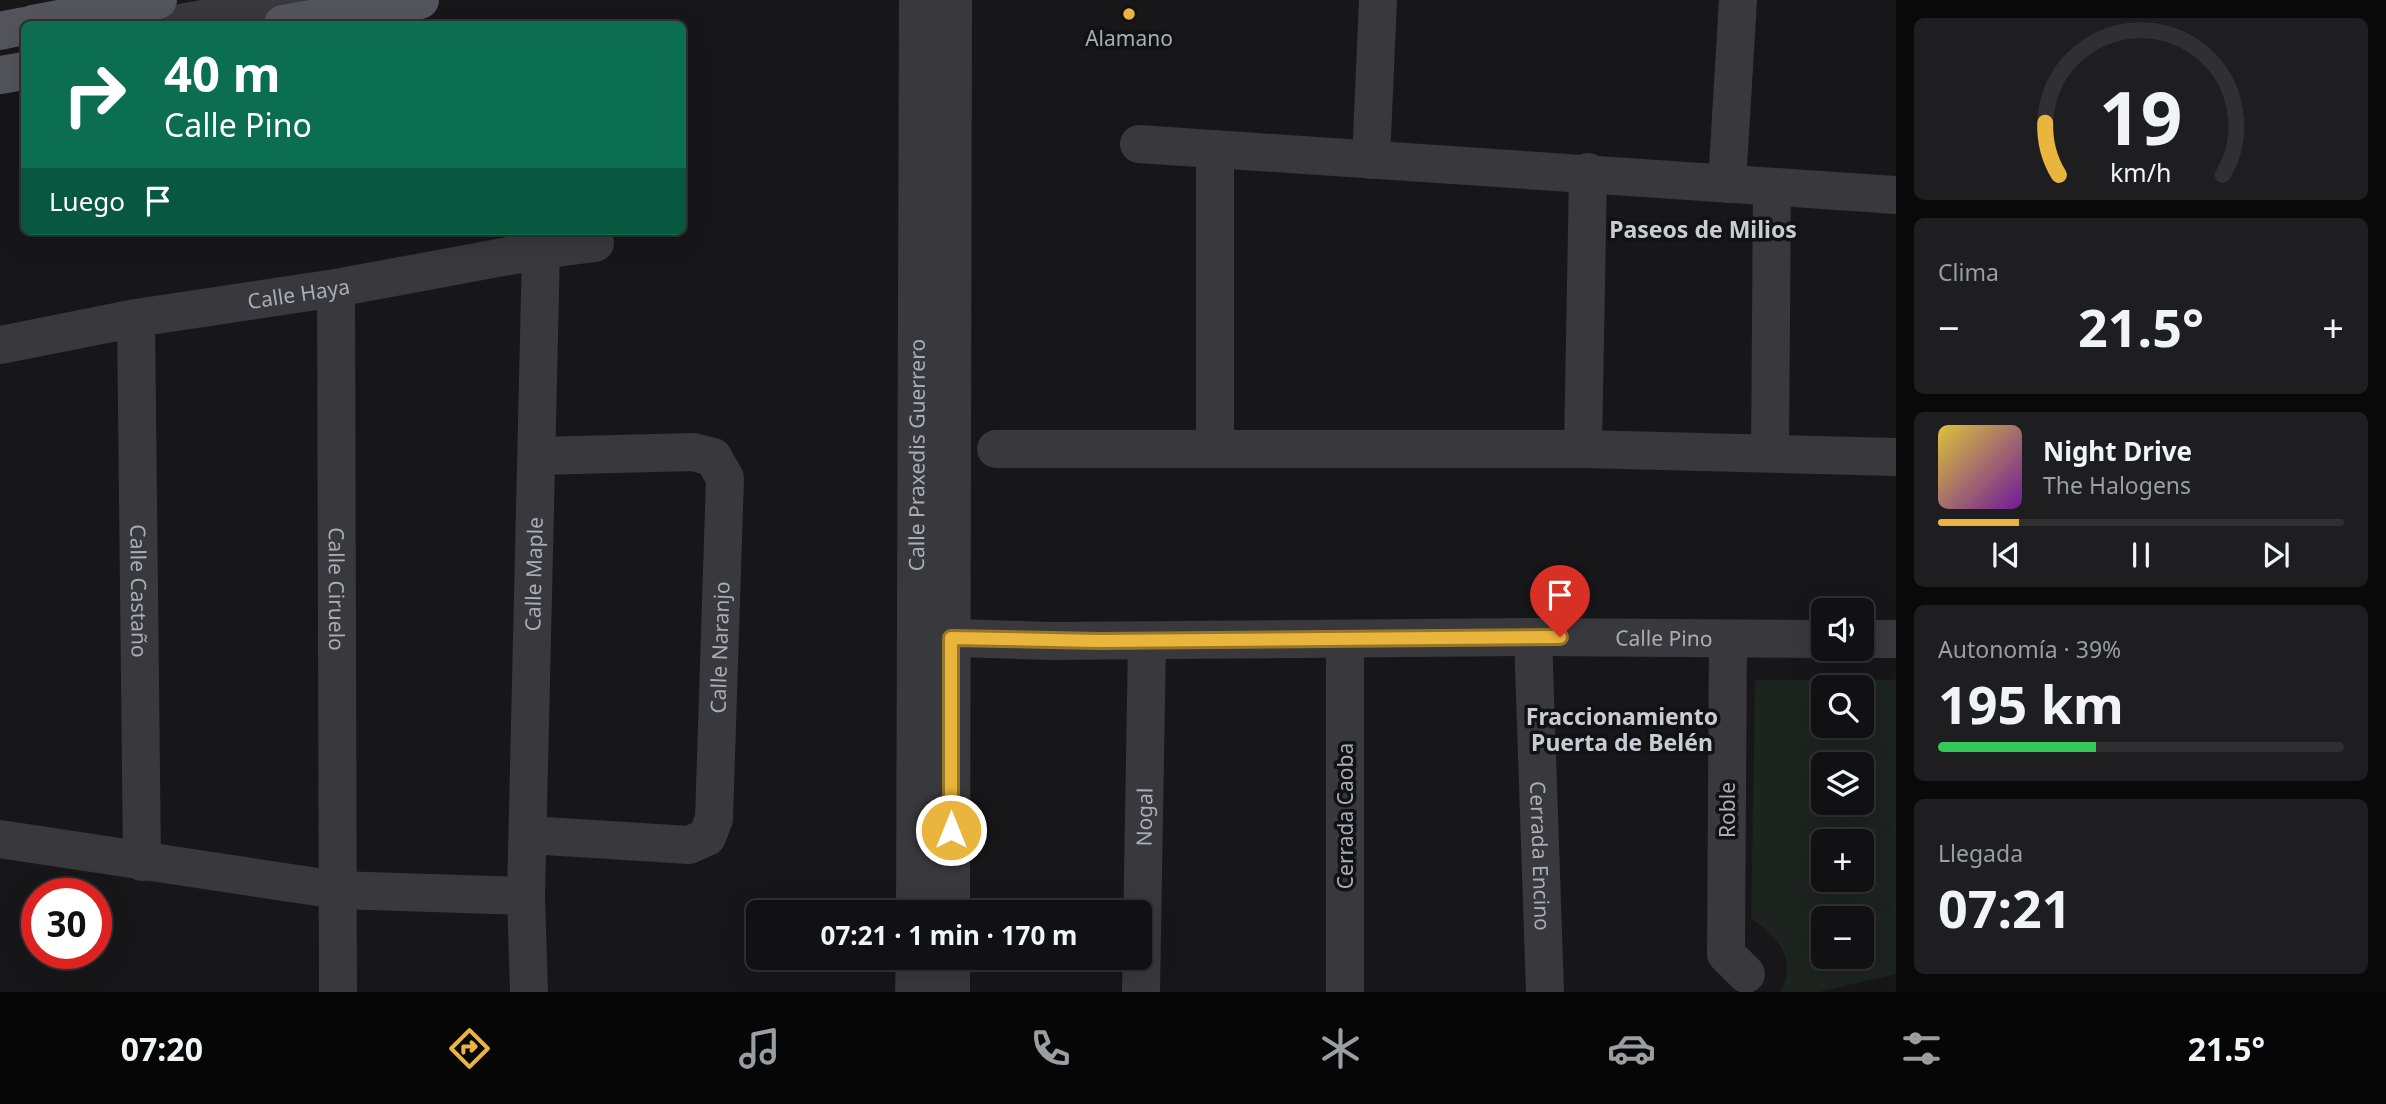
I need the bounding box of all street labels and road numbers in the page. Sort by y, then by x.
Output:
street label: Calle Haya [245,272,352,315]
street label: Calle Praxedis Guerrero [902,339,931,571]
street label: Calle Maple [518,517,549,632]
street label: Calle Castaño [124,524,154,658]
street label: Calle Ciruelo [323,527,351,651]
street label: Calle Naranjo [703,581,736,714]
street label: Calle Pino [1615,624,1713,652]
street label: Cerrada Caoba [1331,743,1359,889]
street label: Cerrada Encino [1524,780,1557,931]
street label: Roble [1713,782,1741,838]
street label: Nogal [1129,787,1158,847]

